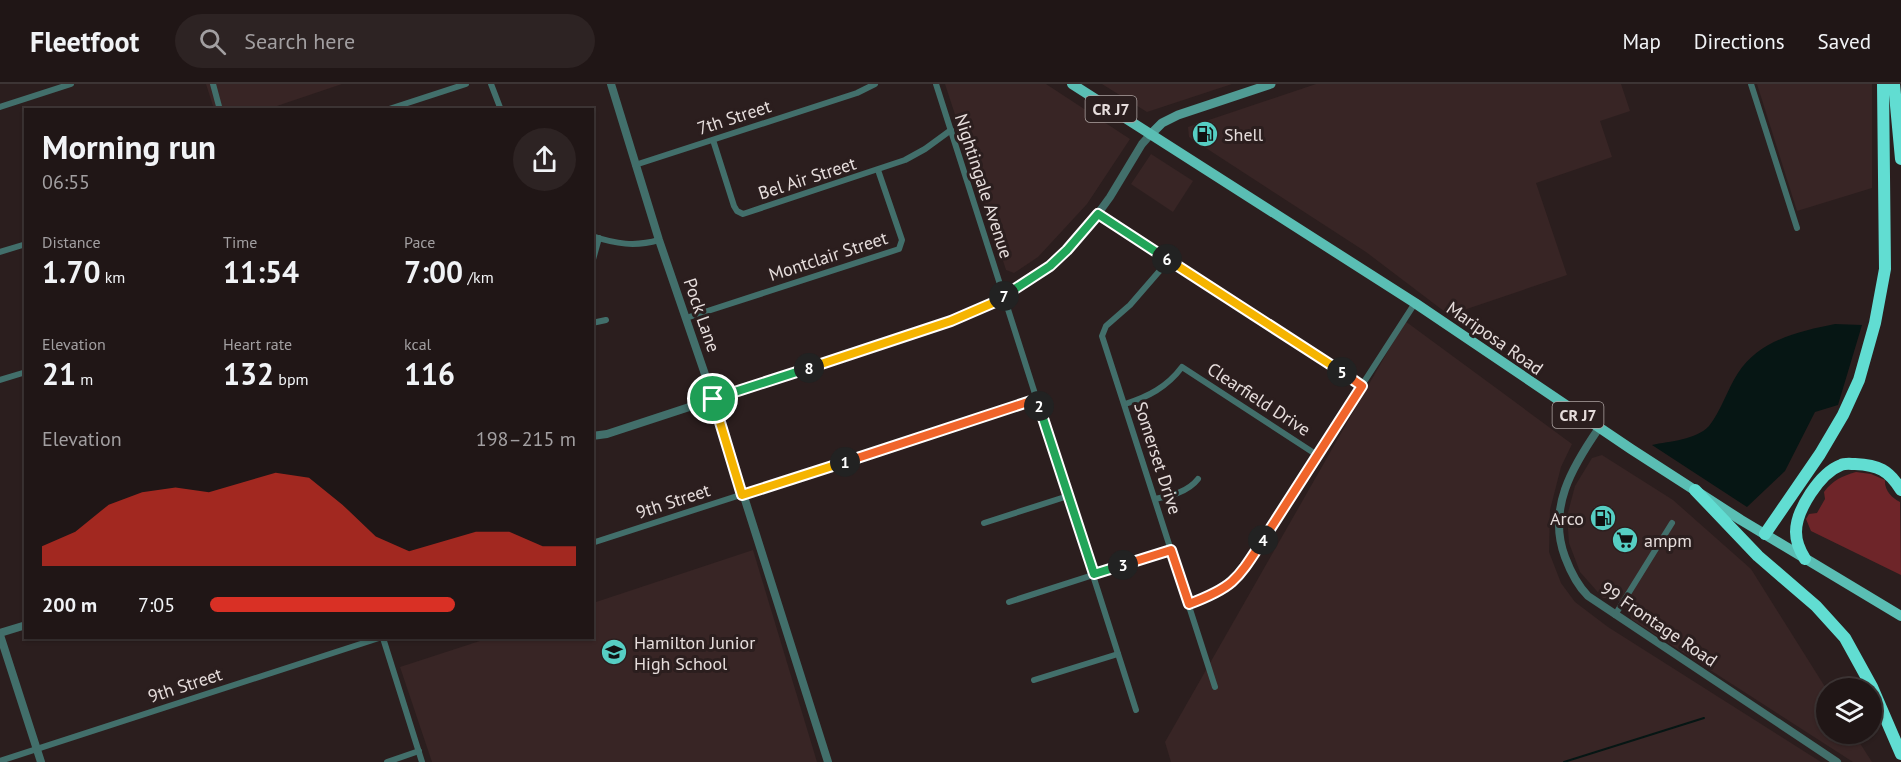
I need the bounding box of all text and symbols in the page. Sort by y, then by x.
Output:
search box [175,14,595,68]
text: Fleetfoot [30,23,139,60]
icon: search [196,25,229,58]
text: Search here [244,27,355,55]
text: Map [1622,28,1661,55]
text: Directions [1694,28,1785,55]
text: Saved [1818,28,1871,55]
street label: 7th Street [694,94,774,140]
road number: CR J7 [1086,96,1136,122]
street label: Nightingale Avenue [950,111,1018,261]
fuel station icon: Shell [1190,119,1220,149]
place label: Shell [1224,123,1264,146]
text: Morning run [42,125,216,168]
button: share [513,128,576,191]
street label: Bel Air Street [755,151,859,205]
text: 06:55 [42,169,90,195]
street label: Montclair Street [766,226,890,286]
text: Distance [42,232,101,252]
text: Time [223,232,257,252]
text: Pace [404,232,435,252]
pin: 6 [1152,244,1182,274]
text: 6 [1162,249,1172,269]
text: 1.70 [42,252,100,291]
text: 11:54 [223,252,299,291]
text: 7:00 [404,252,463,291]
text: km [100,267,125,287]
text: /km [463,267,494,287]
street label: Pock Lane [679,275,725,355]
pin: 7 [989,281,1019,311]
text: 7 [999,286,1009,306]
street label: Mariposa Road [1442,296,1548,380]
text: Elevation [42,334,106,354]
text: Heart rate [223,334,292,354]
text: kcal [404,334,431,354]
pin: 8 [794,353,824,383]
text: 21 [42,354,76,393]
text: 132 [223,354,274,393]
text: 116 [404,354,455,393]
street label: Clearfield Drive [1203,357,1315,441]
pin: 5 [1327,357,1357,387]
text: 8 [804,358,814,378]
text: 5 [1337,362,1347,382]
text: m [76,369,93,389]
text: bpm [274,369,309,389]
pin [687,373,738,424]
icon: arrive [696,382,729,415]
pin: 2 [1024,391,1054,421]
text: 2 [1034,396,1044,416]
street label: Somerset Drive [1129,399,1187,517]
road number: CR J7 [1552,402,1604,428]
text: Elevation [42,426,122,452]
text: 198–215 m [476,426,576,452]
pin: 1 [830,447,860,477]
text: 1 [840,452,850,472]
street label: 9th Street [633,478,713,524]
fuel station icon: Arco [1588,503,1618,533]
place label: Arco [1550,507,1584,530]
pin: 4 [1248,525,1278,555]
supermarket icon: ampm [1610,525,1640,555]
place label: ampm [1644,529,1692,552]
text: 4 [1258,530,1268,550]
pin: 3 [1108,550,1138,580]
text: 3 [1118,555,1128,575]
street label: 99 Frontage Road [1596,576,1722,672]
text: 200 m [42,592,97,618]
text: 7:05 [138,592,175,618]
place label: Hamilton Junior High School [634,631,755,675]
school or university icon: Hamilton Junior High School [599,637,629,667]
street label: 9th Street [145,662,225,708]
map controls [1816,678,1882,744]
button: layers [1816,678,1882,744]

